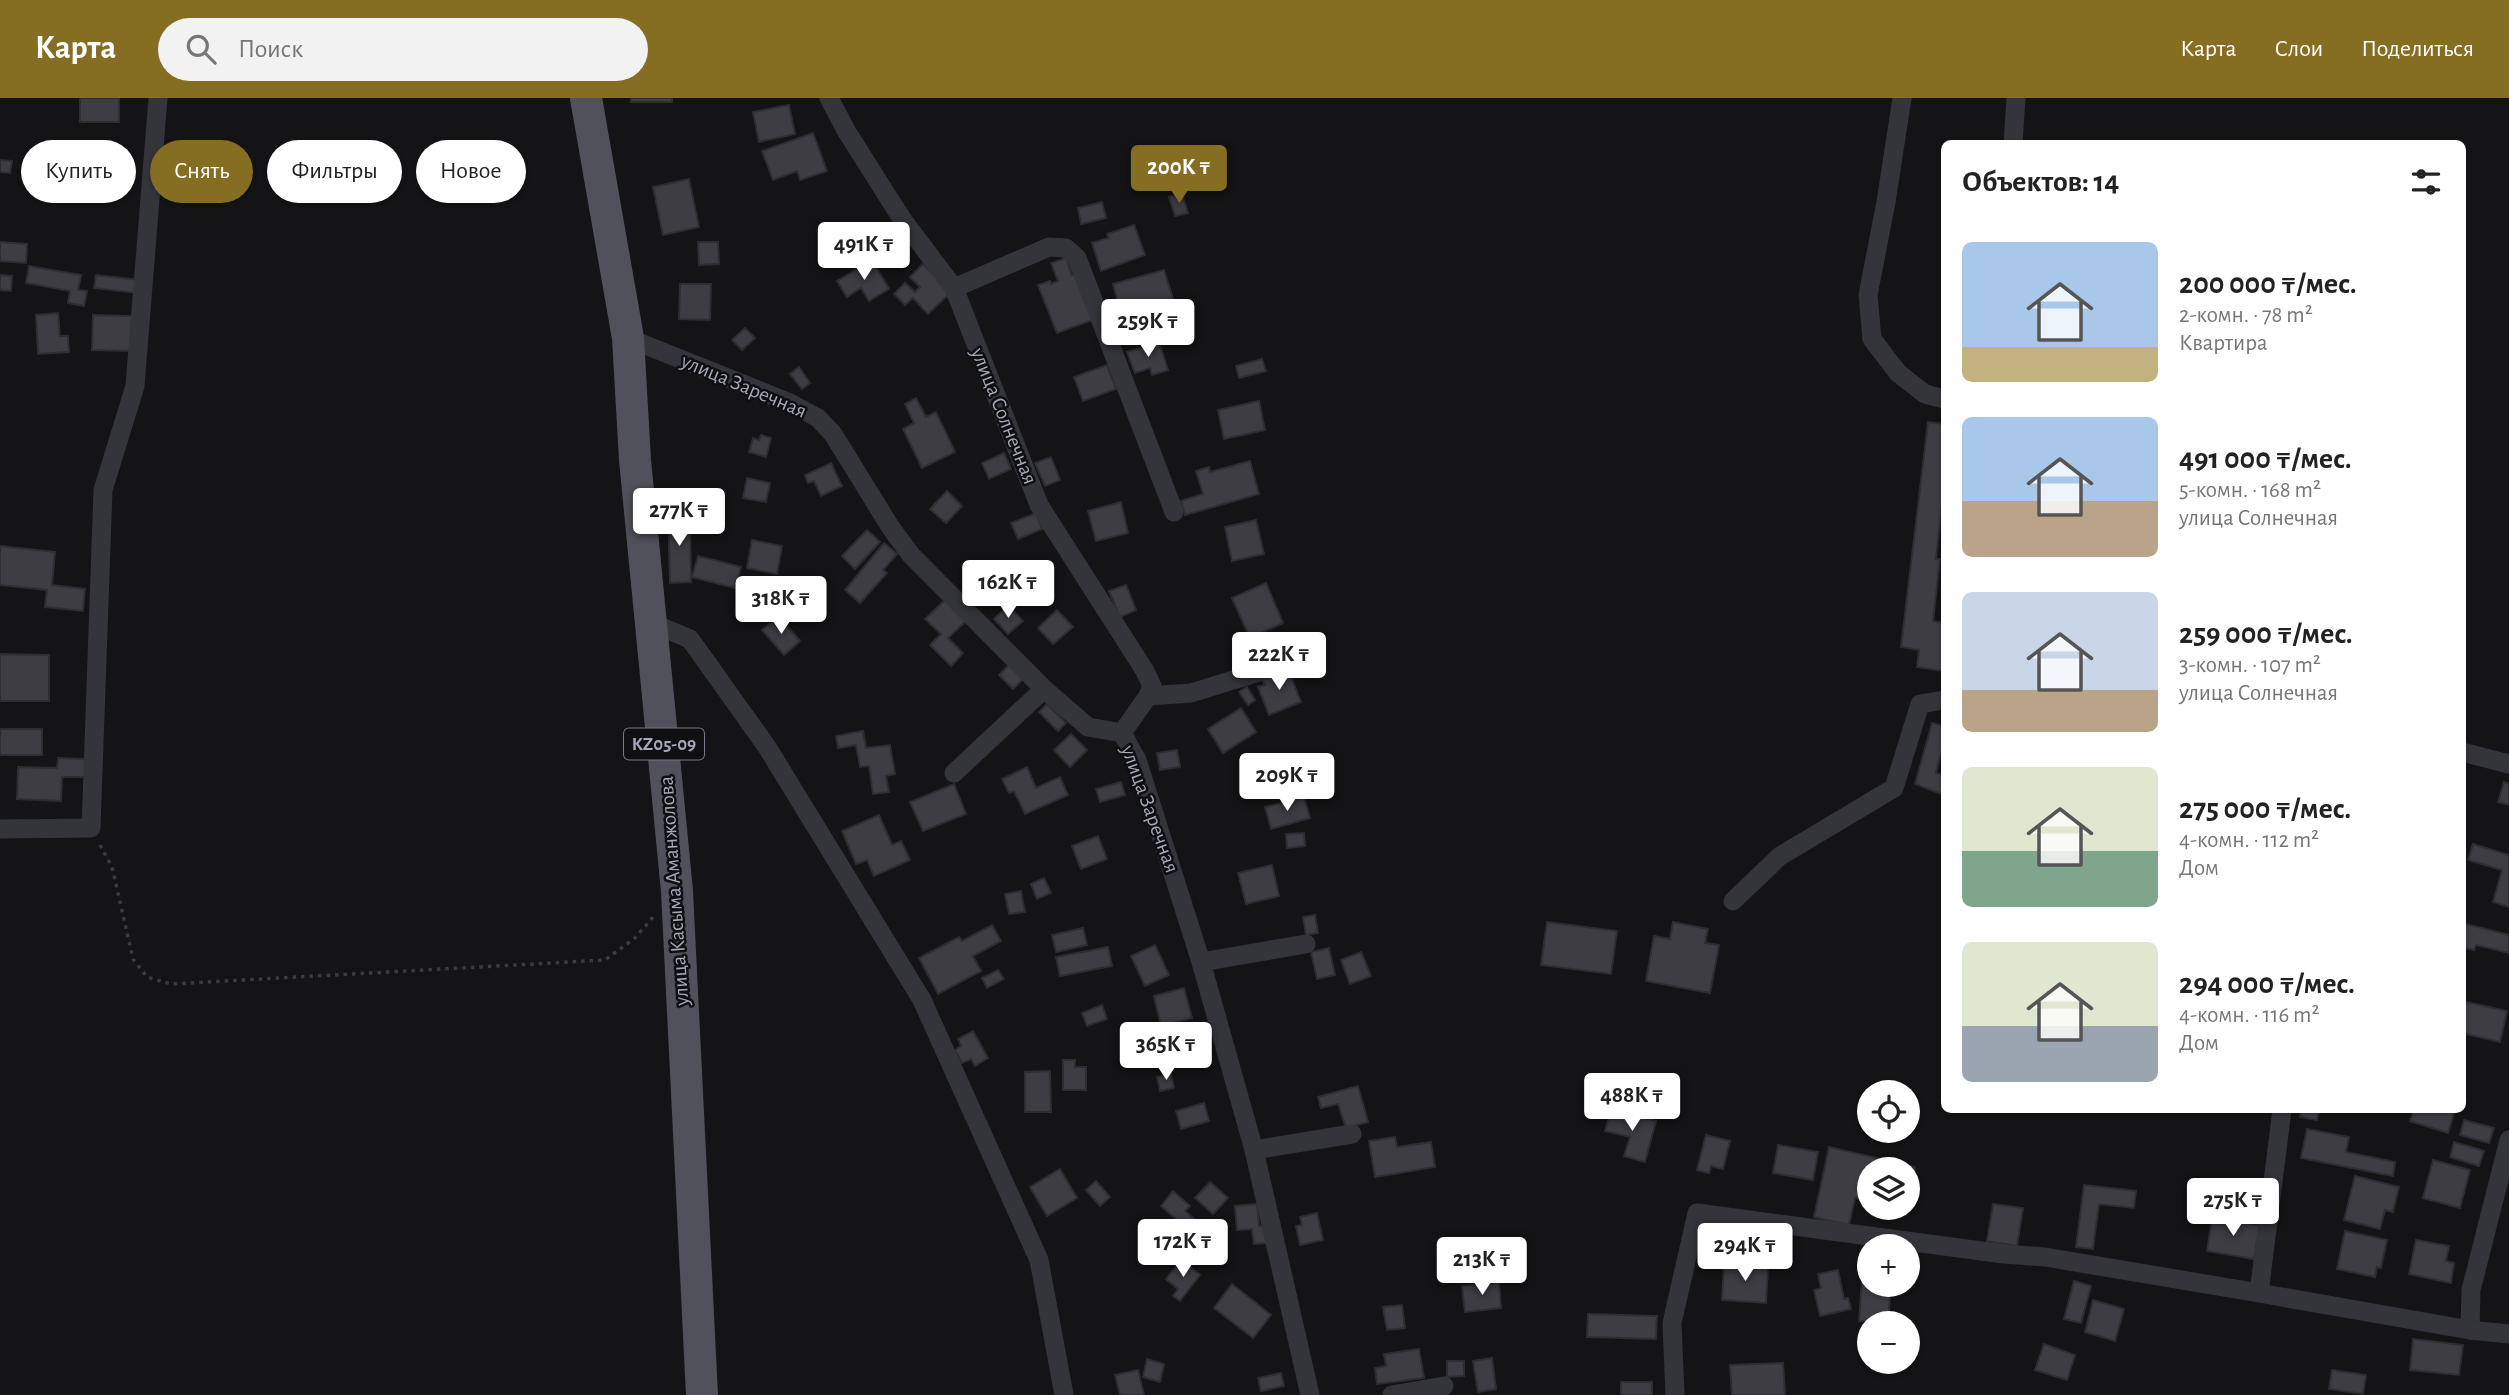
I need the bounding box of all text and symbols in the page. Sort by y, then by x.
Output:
search box [158,18,648,81]
icon: search [182,30,220,68]
text: Карта [35,32,116,65]
text: Поиск [238,36,303,62]
text: Карта [2180,37,2236,61]
text: Слои [2274,37,2323,61]
text: Поделиться [2361,37,2474,61]
chip: Купить [21,140,136,203]
chip: Снять [150,140,253,203]
chip: Фильтры [267,140,402,203]
chip: Новое [416,140,526,203]
pin: 200K ₸ [1122,146,1236,205]
text: 200K ₸ [1147,156,1211,179]
icon: filters [2407,163,2445,201]
text: Объектов: 14 [1962,167,2119,197]
pin: 491K ₸ [807,222,921,282]
text: 491K ₸ [834,233,894,256]
text: 200 000 ₸/мес. [2179,269,2357,299]
icon: home [2018,270,2102,354]
pin: 259K ₸ [1091,300,1205,359]
text: 2-комн. · 78 m² [2179,304,2313,327]
text: 259K ₸ [1117,310,1179,333]
text: Квартира [2179,332,2267,355]
street label: улица Солнечная [967,344,1041,487]
street label: улица Заречная [677,350,810,422]
text: 491 000 ₸/мес. [2179,444,2352,474]
icon: home [2018,445,2102,529]
text: 5-комн. · 168 m² [2179,479,2321,502]
pin: 277K ₸ [622,489,736,548]
text: 277K ₸ [649,499,709,522]
text: улица Солнечная [2179,507,2338,530]
pin: 162K ₸ [951,560,1065,620]
text: 162K ₸ [978,571,1038,594]
pin: 318K ₸ [724,576,838,636]
text: 318K ₸ [752,587,810,610]
text: 259 000 ₸/мес. [2179,619,2353,649]
icon: home [2018,620,2102,704]
pin: 222K ₸ [1222,632,1336,692]
text: 222K ₸ [1248,643,1310,666]
text: 3-комн. · 107 m² [2179,654,2321,677]
text: улица Солнечная [2179,682,2338,705]
road number: KZ05-09 [624,729,704,760]
street label: улица Заречная [1117,741,1183,876]
pin: 209K ₸ [1230,754,1344,813]
text: 209K ₸ [1255,764,1319,787]
street label: улица Касыма Аманжолова [655,775,693,1007]
text: 275 000 ₸/мес. [2179,794,2351,824]
icon: home [2018,795,2102,879]
text: 4-комн. · 112 m² [2179,829,2319,852]
text: Дом [2179,857,2219,880]
text: 294 000 ₸/мес. [2179,969,2355,999]
icon: home [2018,970,2102,1054]
text: 4-комн. · 116 m² [2179,1004,2319,1027]
pin: 365K ₸ [1109,1023,1223,1082]
text: Дом [2179,1032,2219,1055]
text: 365K ₸ [1136,1033,1196,1056]
pin: 488K ₸ [1575,1074,1689,1133]
map controls [1857,1080,1920,1374]
button: locate [1857,1080,1920,1143]
text: 488K ₸ [1600,1084,1664,1107]
button: layers [1857,1157,1920,1220]
pin: 275K ₸ [2176,1178,2290,1238]
text: 275K ₸ [2203,1189,2263,1212]
pin: 172K ₸ [1126,1220,1240,1279]
pin: 294K ₸ [1688,1224,1802,1283]
text: 172K ₸ [1154,1230,1212,1253]
text: 294K ₸ [1714,1234,1776,1257]
button: + [1857,1234,1920,1297]
pin: 213K ₸ [1425,1238,1539,1297]
text: 213K ₸ [1453,1248,1511,1271]
button: − [1857,1311,1920,1374]

